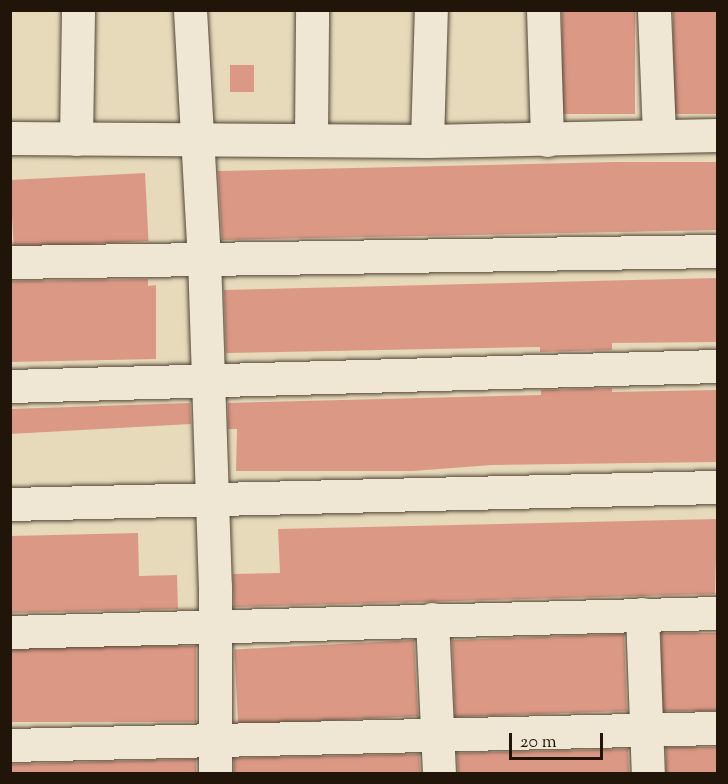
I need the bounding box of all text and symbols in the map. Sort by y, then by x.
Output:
scale bar [512,721,606,759]
text: 20 m [520,730,557,756]

